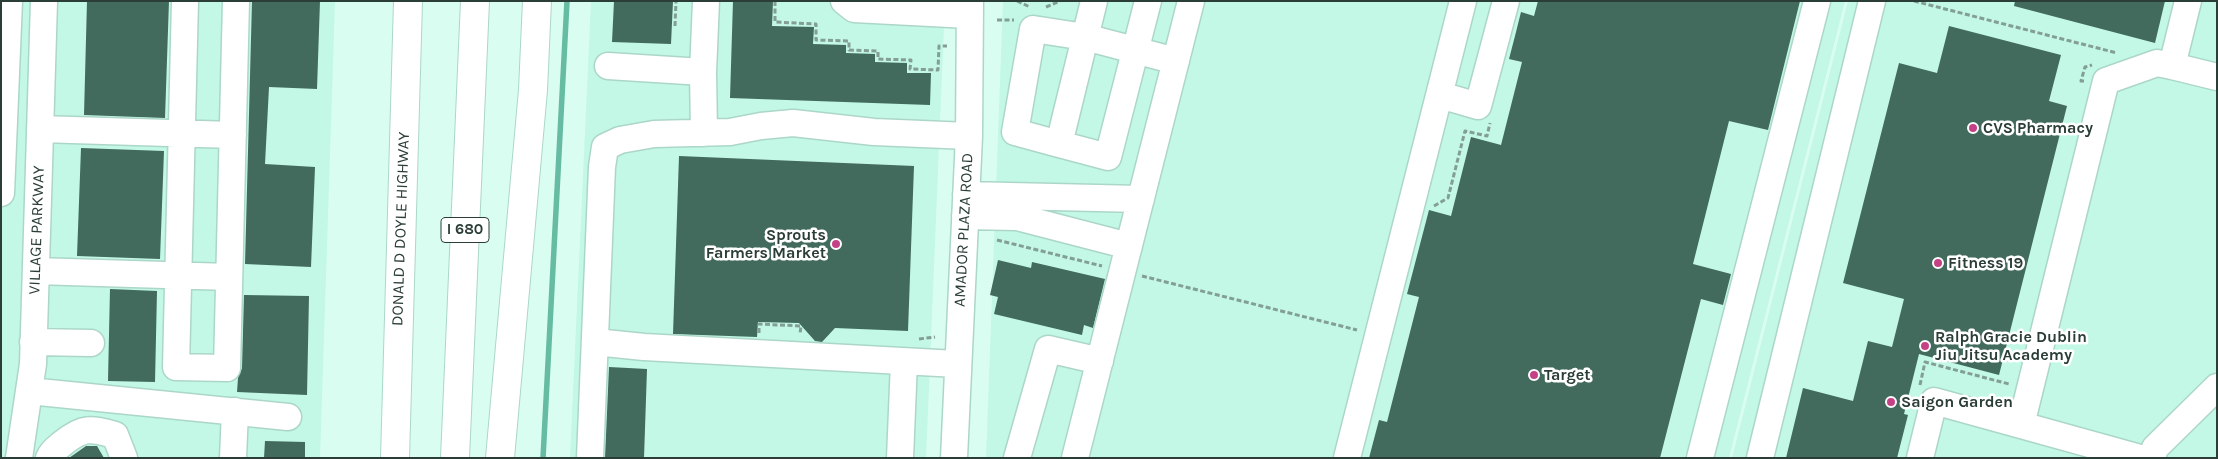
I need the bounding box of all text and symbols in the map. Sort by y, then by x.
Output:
place label: CVS Pharmacy [1983,118,2093,138]
marker: CVS Pharmacy [1967,122,1979,134]
street label: DONALD D DOYLE HIGHWAY [388,132,414,326]
street label: AMADOR PLAZA ROAD [950,152,978,308]
street label: VILLAGE PARKWAY [25,165,49,295]
road number: I 680 [441,218,489,242]
place label: Sprouts Farmers Market [706,225,826,263]
marker: Sprouts Farmers Market [830,238,842,250]
place label: Fitness 19 [1948,253,2023,273]
marker: Fitness 19 [1932,257,1944,269]
place label: Ralph Gracie Dublin Jiu Jitsu Academy [1935,327,2087,365]
marker: Ralph Gracie Dublin Jiu Jitsu Academy [1919,340,1931,352]
place label: Target [1544,365,1591,385]
marker: Target [1528,369,1540,381]
place label: Saigon Garden [1901,392,2013,412]
marker: Saigon Garden [1885,396,1897,408]

